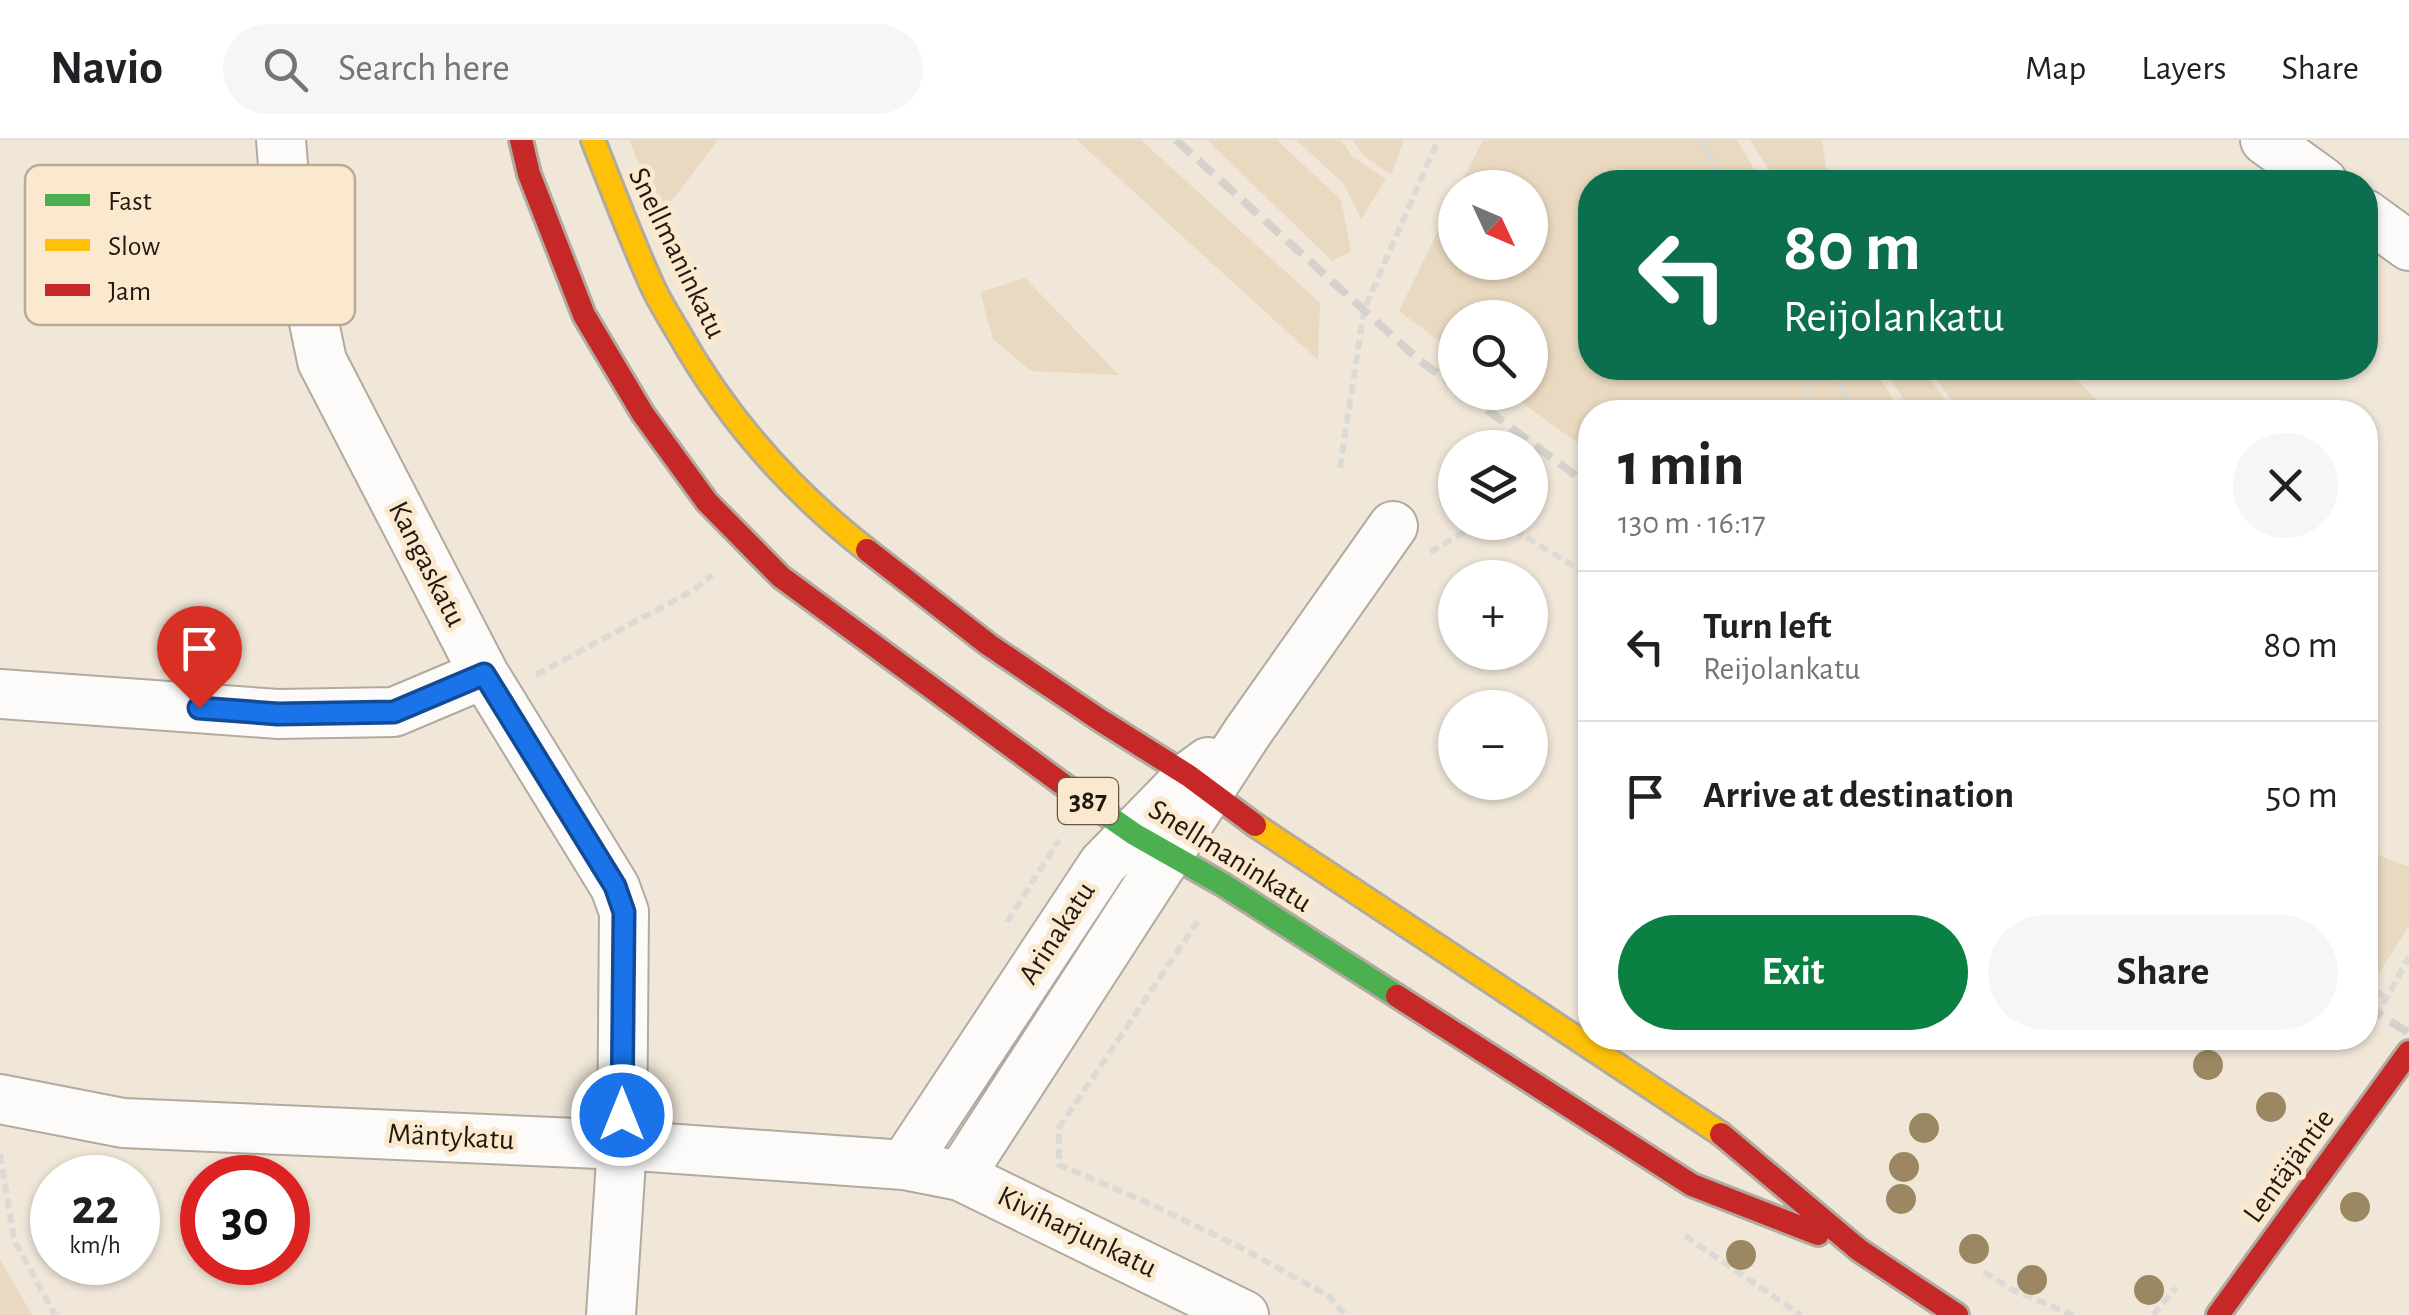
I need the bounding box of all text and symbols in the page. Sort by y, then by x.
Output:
search box [223,24,923,114]
icon: search [258,42,313,97]
text: Navio [50,45,163,93]
text: Search here [338,50,510,88]
text: Map [2025,51,2086,86]
text: Layers [2141,51,2226,86]
text: Share [2281,51,2359,86]
street label: Snellmaninkatu [623,163,731,343]
legend [25,165,355,325]
north arrow [1438,170,1548,280]
map controls [1438,170,1548,800]
text: Fast [108,188,152,216]
icon: left [1618,210,1748,340]
text: 80 m [1783,213,1921,283]
text: Slow [108,233,160,261]
text: Jam [108,278,151,306]
text: Reijolankatu [1783,295,2004,340]
button: search [1438,300,1548,410]
button: layers [1438,430,1548,540]
button: close [2233,433,2338,538]
text: 1 min [1618,436,1744,496]
street label: Kangaskatu [383,497,471,631]
text: 130 m · 16:17 [1618,507,1766,539]
button: + [1438,560,1548,670]
pin [157,606,242,709]
text: Turn left [1703,608,1831,646]
icon: left [1618,619,1673,674]
icon: arrive [172,621,227,676]
text: 80 m [2263,627,2338,665]
text: Reijolankatu [1703,653,1860,685]
button: − [1438,690,1548,800]
icon: arrive [1618,769,1673,824]
text: Arrive at destination [1703,777,2014,815]
text: 50 m [2265,777,2338,815]
road number: 387 [1058,778,1118,824]
street label: Snellmaninkatu [1143,794,1317,918]
street label: Arinakatu [1013,877,1101,989]
button: Exit [1618,915,1968,1030]
button: Share [1988,915,2338,1030]
position arrow [570,1063,674,1167]
street label: Lentäjäntie [2238,1104,2340,1228]
street label: Mäntykatu [387,1119,515,1155]
speed limit sign: 30 [180,1155,310,1285]
street label: Kiviharjunkatu [993,1181,1161,1283]
text: 22 [71,1183,119,1233]
text: km/h [69,1233,121,1258]

